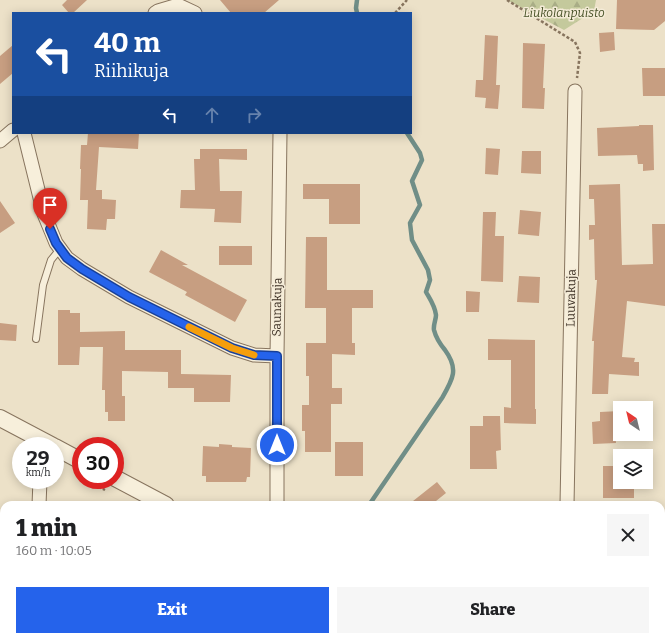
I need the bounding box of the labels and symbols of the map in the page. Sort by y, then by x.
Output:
park label: Liukolanpuisto [523,6,605,20]
pin [33,188,67,229]
street label: Luuvakuja [563,269,579,327]
street label: Saunakuja [269,277,285,337]
north arrow [613,401,653,441]
position arrow [256,424,298,466]
speed limit sign: 30 [72,437,124,489]

